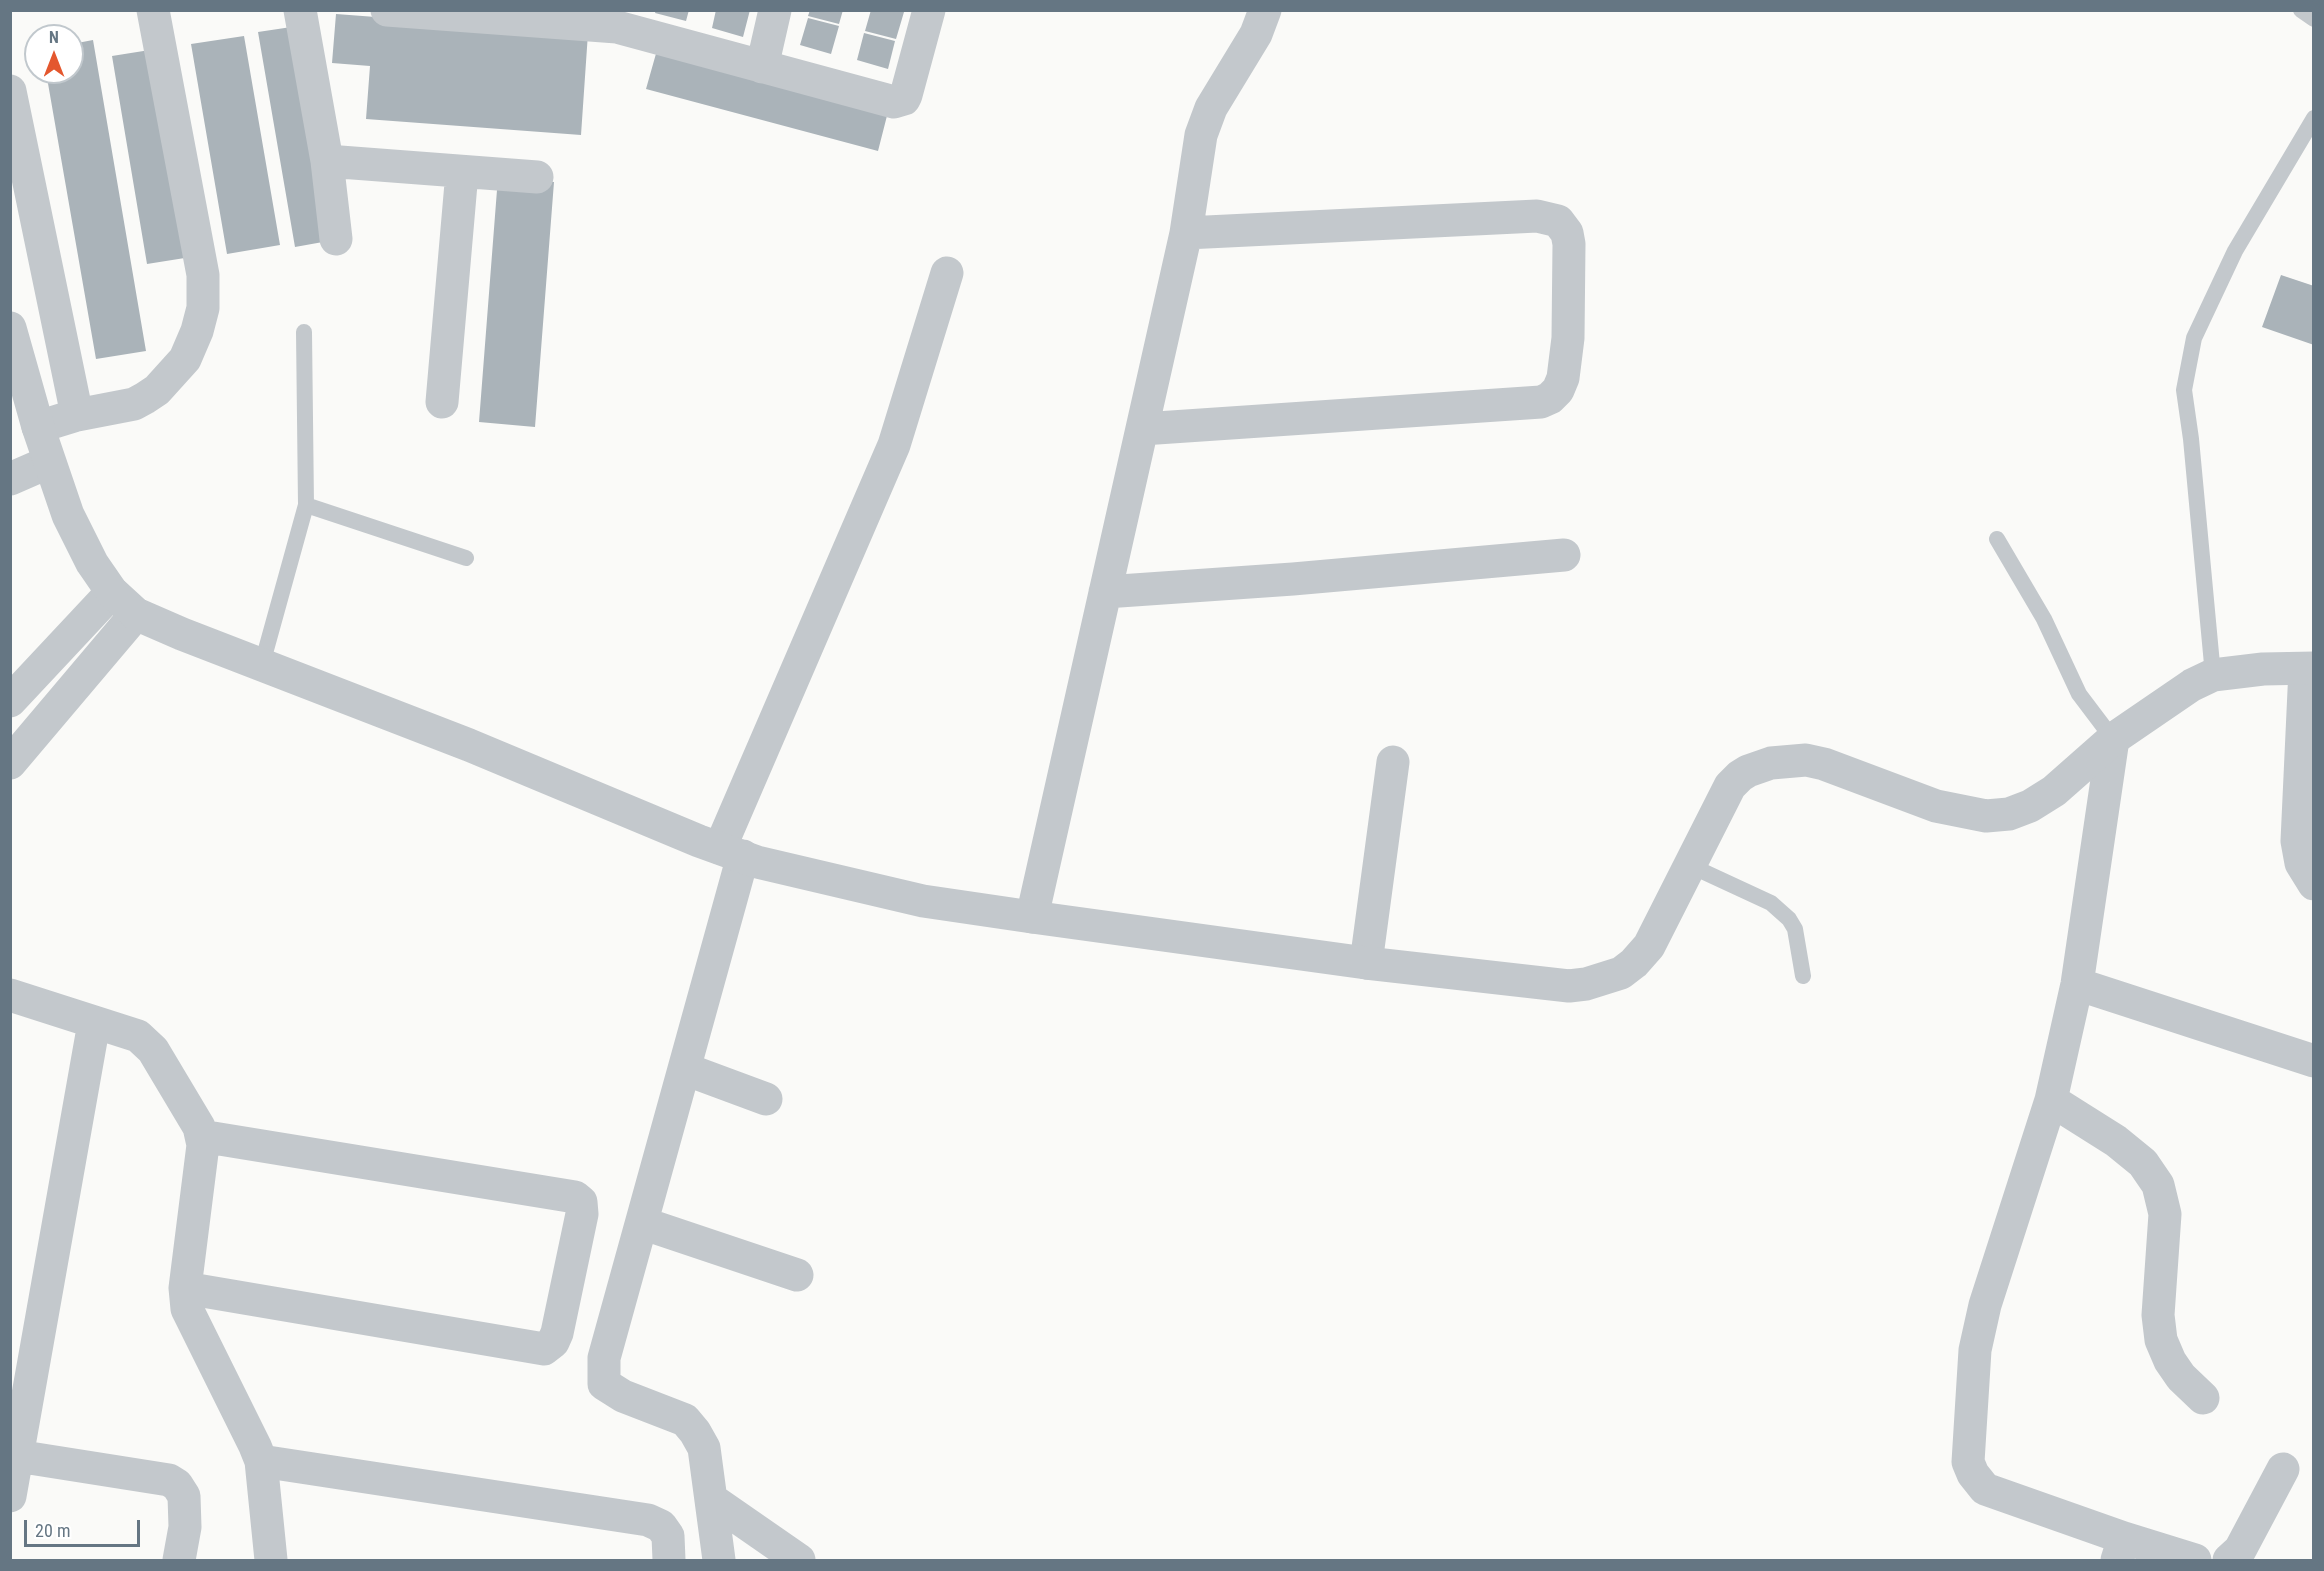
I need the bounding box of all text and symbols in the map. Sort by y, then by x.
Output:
north arrow [24,24,84,84]
text: N [49,28,59,47]
scale bar [27,1508,142,1546]
text: 20 m [35,1520,70,1541]

